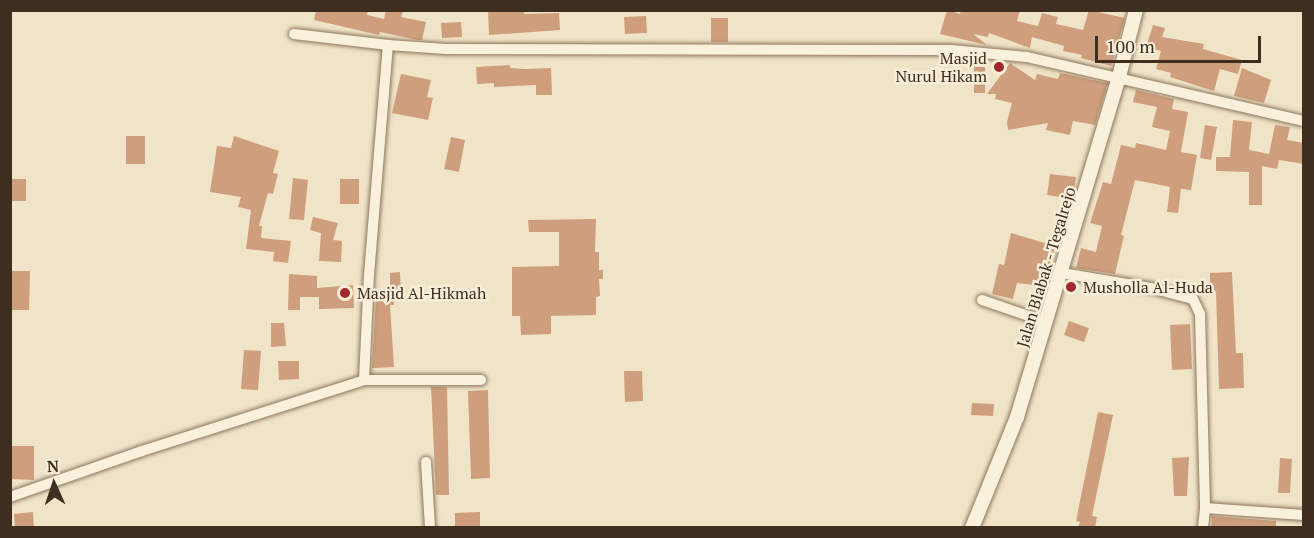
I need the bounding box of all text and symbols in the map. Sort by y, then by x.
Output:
scale bar [1098,24,1264,62]
text: 100 m [1106,34,1155,58]
place label: Masjid Nurul Hikam [895,48,987,86]
marker: Masjid Nurul Hikam [992,60,1006,74]
street label: Jalan Blabak - Tegalrejo [1012,184,1080,350]
place label: Musholla Al-Huda [1083,277,1213,297]
marker: Musholla Al-Huda [1064,280,1078,294]
place label: Masjid Al-Hikmah [357,283,487,303]
marker: Masjid Al-Hikmah [338,286,352,300]
north arrow [24,454,84,514]
text: N [46,455,60,477]

